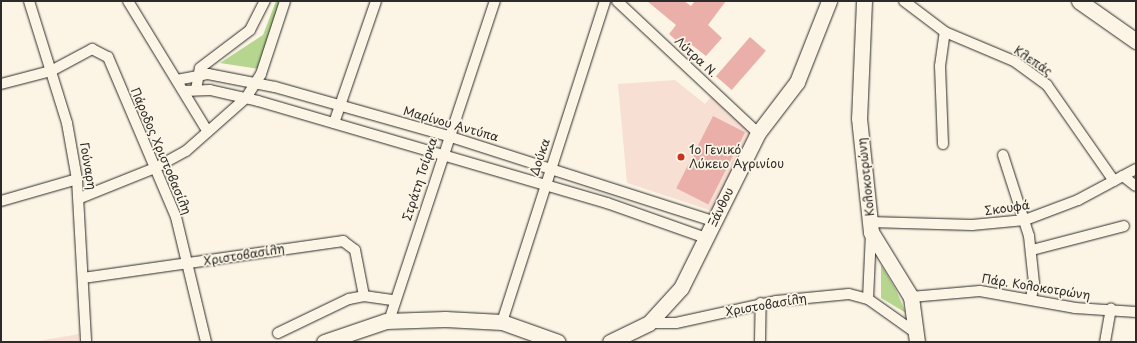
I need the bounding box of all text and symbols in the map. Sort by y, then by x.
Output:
street label: Λύτρα Ν. [672,34,720,80]
street label: Κλεπάς [1011,43,1055,79]
street label: Πάροδος Χριστοβασίλη [128,85,194,217]
street label: Μαρίνου Αντύπα [402,104,500,144]
street label: Στράτη Τσίρκα [400,136,440,222]
street label: Δούκα [527,137,553,177]
street label: Κολοκοτρώνη [855,137,877,217]
street label: Γούναρη [77,141,99,191]
place label: 1ο Γενικό Λύκειο Αγρινίου [689,143,785,171]
marker: 1ο Γενικό Λύκειο Αγρινίου [676,152,686,162]
street label: Ξάνθου [705,185,737,229]
street label: Σκουφά [984,198,1030,218]
street label: Χριστοβασίλη [202,241,286,269]
street label: Πάρ. Κολοκοτρώνη [980,271,1092,303]
street label: Χριστοβασίλη [724,291,808,319]

